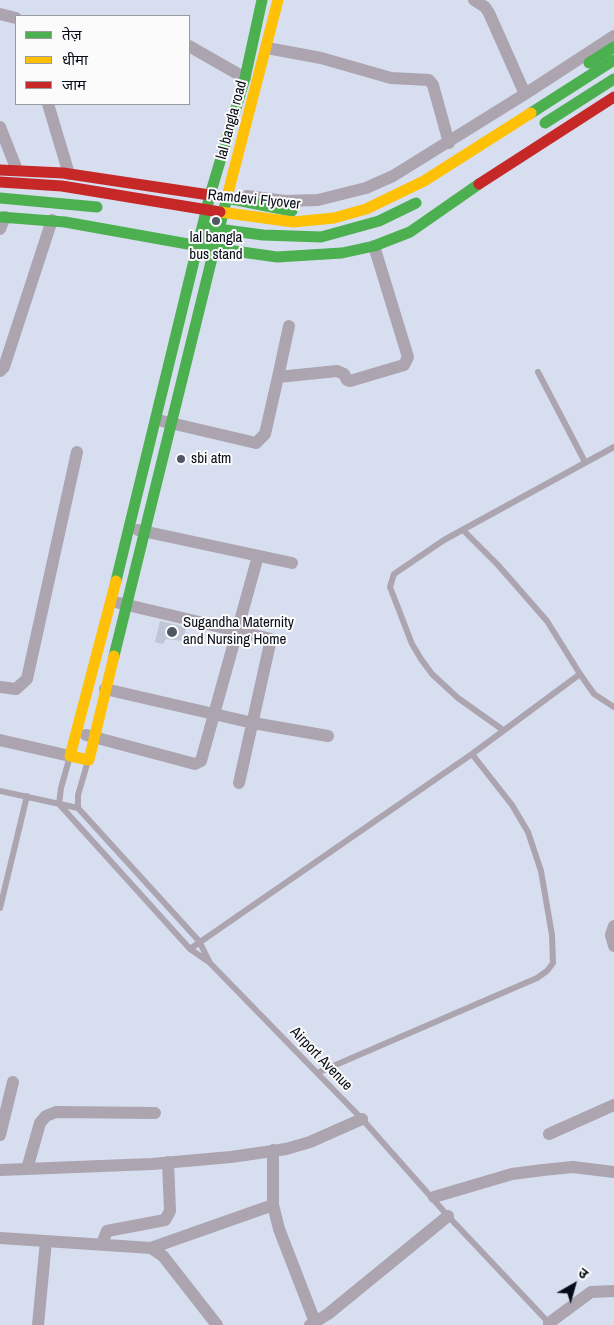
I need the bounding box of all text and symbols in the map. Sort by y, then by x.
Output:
legend [15,15,190,105]
text: तेज़ [62,24,82,45]
text: धीमा [62,49,88,70]
text: जाम [62,74,86,95]
street label: lal bangla road [213,79,251,161]
street label: Ramdevi Flyover [207,186,301,214]
marker: lal bangla bus stand [210,215,222,227]
place label: lal bangla bus stand [189,229,243,264]
place label: sbi atm [191,450,231,468]
marker: sbi atm [175,453,187,465]
place label: Sugandha Maternity and Nursing Home [183,614,294,649]
marker: Sugandha Maternity and Nursing Home [165,625,179,639]
street label: Airport Avenue [286,1023,356,1095]
north arrow [549,1260,599,1310]
text: उ [574,1264,592,1283]

